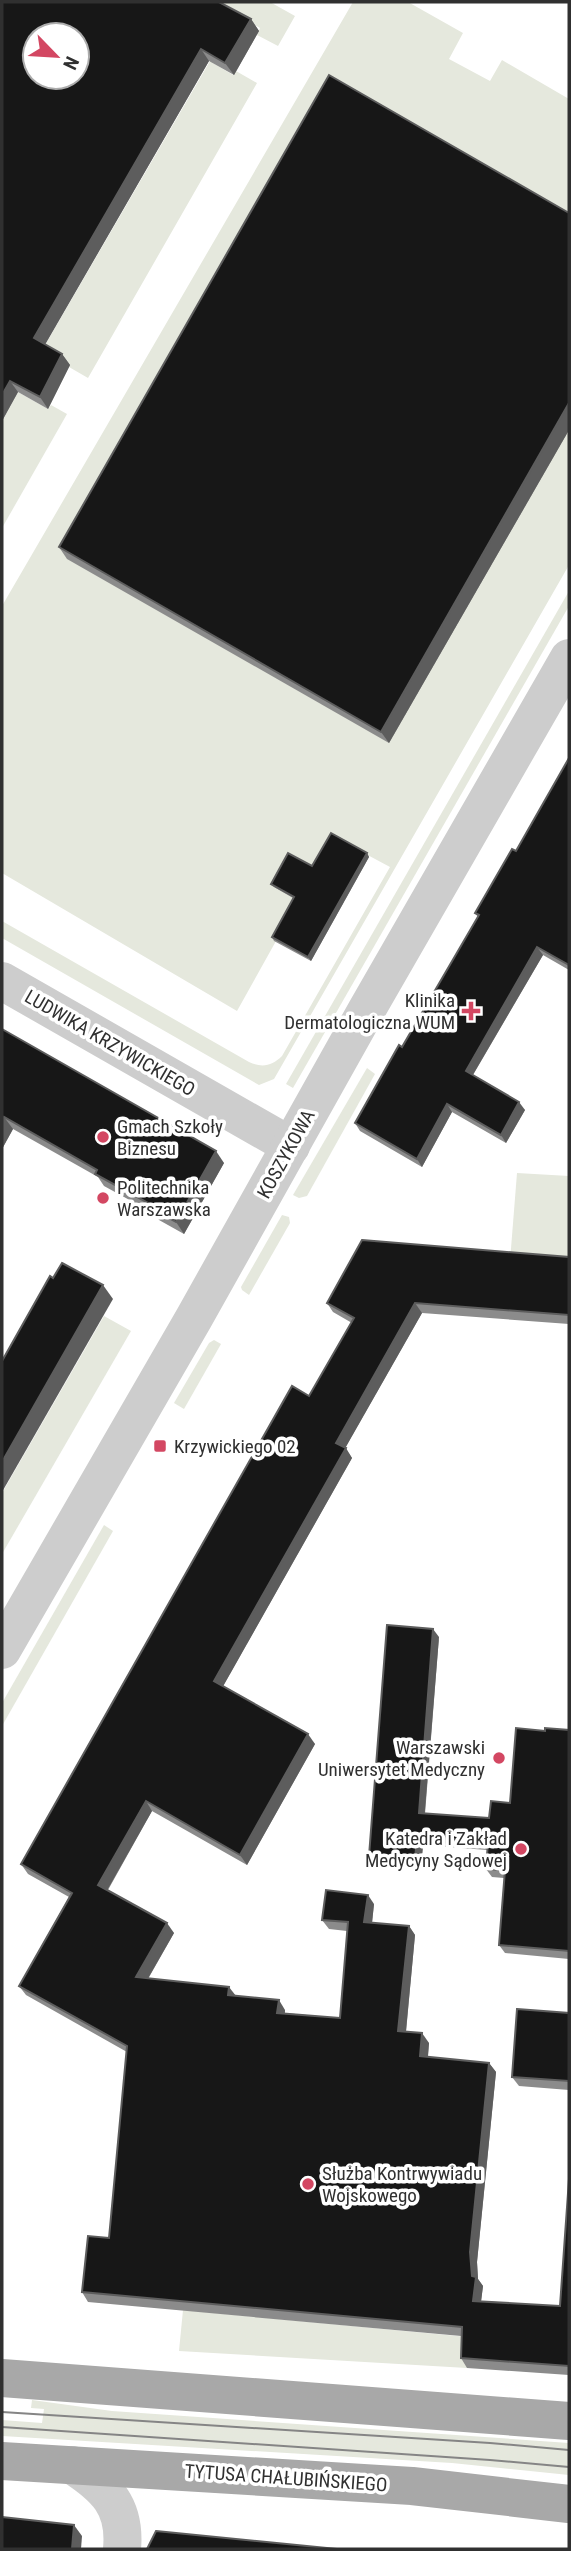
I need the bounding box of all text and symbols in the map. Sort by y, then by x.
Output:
north arrow [21,21,91,91]
text: N [58,53,84,73]
street label: LUDWIKA KRZYWICKIEGO [21,985,199,1101]
place label: Klinika Dermatologiczna WUM [284,989,455,1034]
marker: Klinika Dermatologiczna WUM [461,1001,481,1021]
street label: KOSZYKOWA [252,1106,320,1202]
place label: Gmach Szkoły Biznesu [117,1115,223,1160]
marker: Gmach Szkoły Biznesu [95,1129,111,1145]
place label: Politechnika Warszawska [117,1176,211,1221]
marker: Politechnika Warszawska [95,1190,111,1206]
place label: Krzywickiego 02 [174,1435,296,1458]
marker: Krzywickiego 02 [152,1438,168,1454]
place label: Warszawski Uniwersytet Medyczny [318,1736,485,1781]
marker: Warszawski Uniwersytet Medyczny [491,1750,507,1766]
place label: Katedra i Zakład Medycyny Sądowej [365,1827,507,1872]
marker: Katedra i Zakład Medycyny Sądowej [513,1841,529,1857]
place label: Służba Kontrwywiadu Wojskowego [322,2162,482,2207]
marker: Służba Kontrwywiadu Wojskowego [300,2176,316,2192]
street label: TYTUSA CHAŁUBIŃSKIEGO [184,2459,388,2497]

